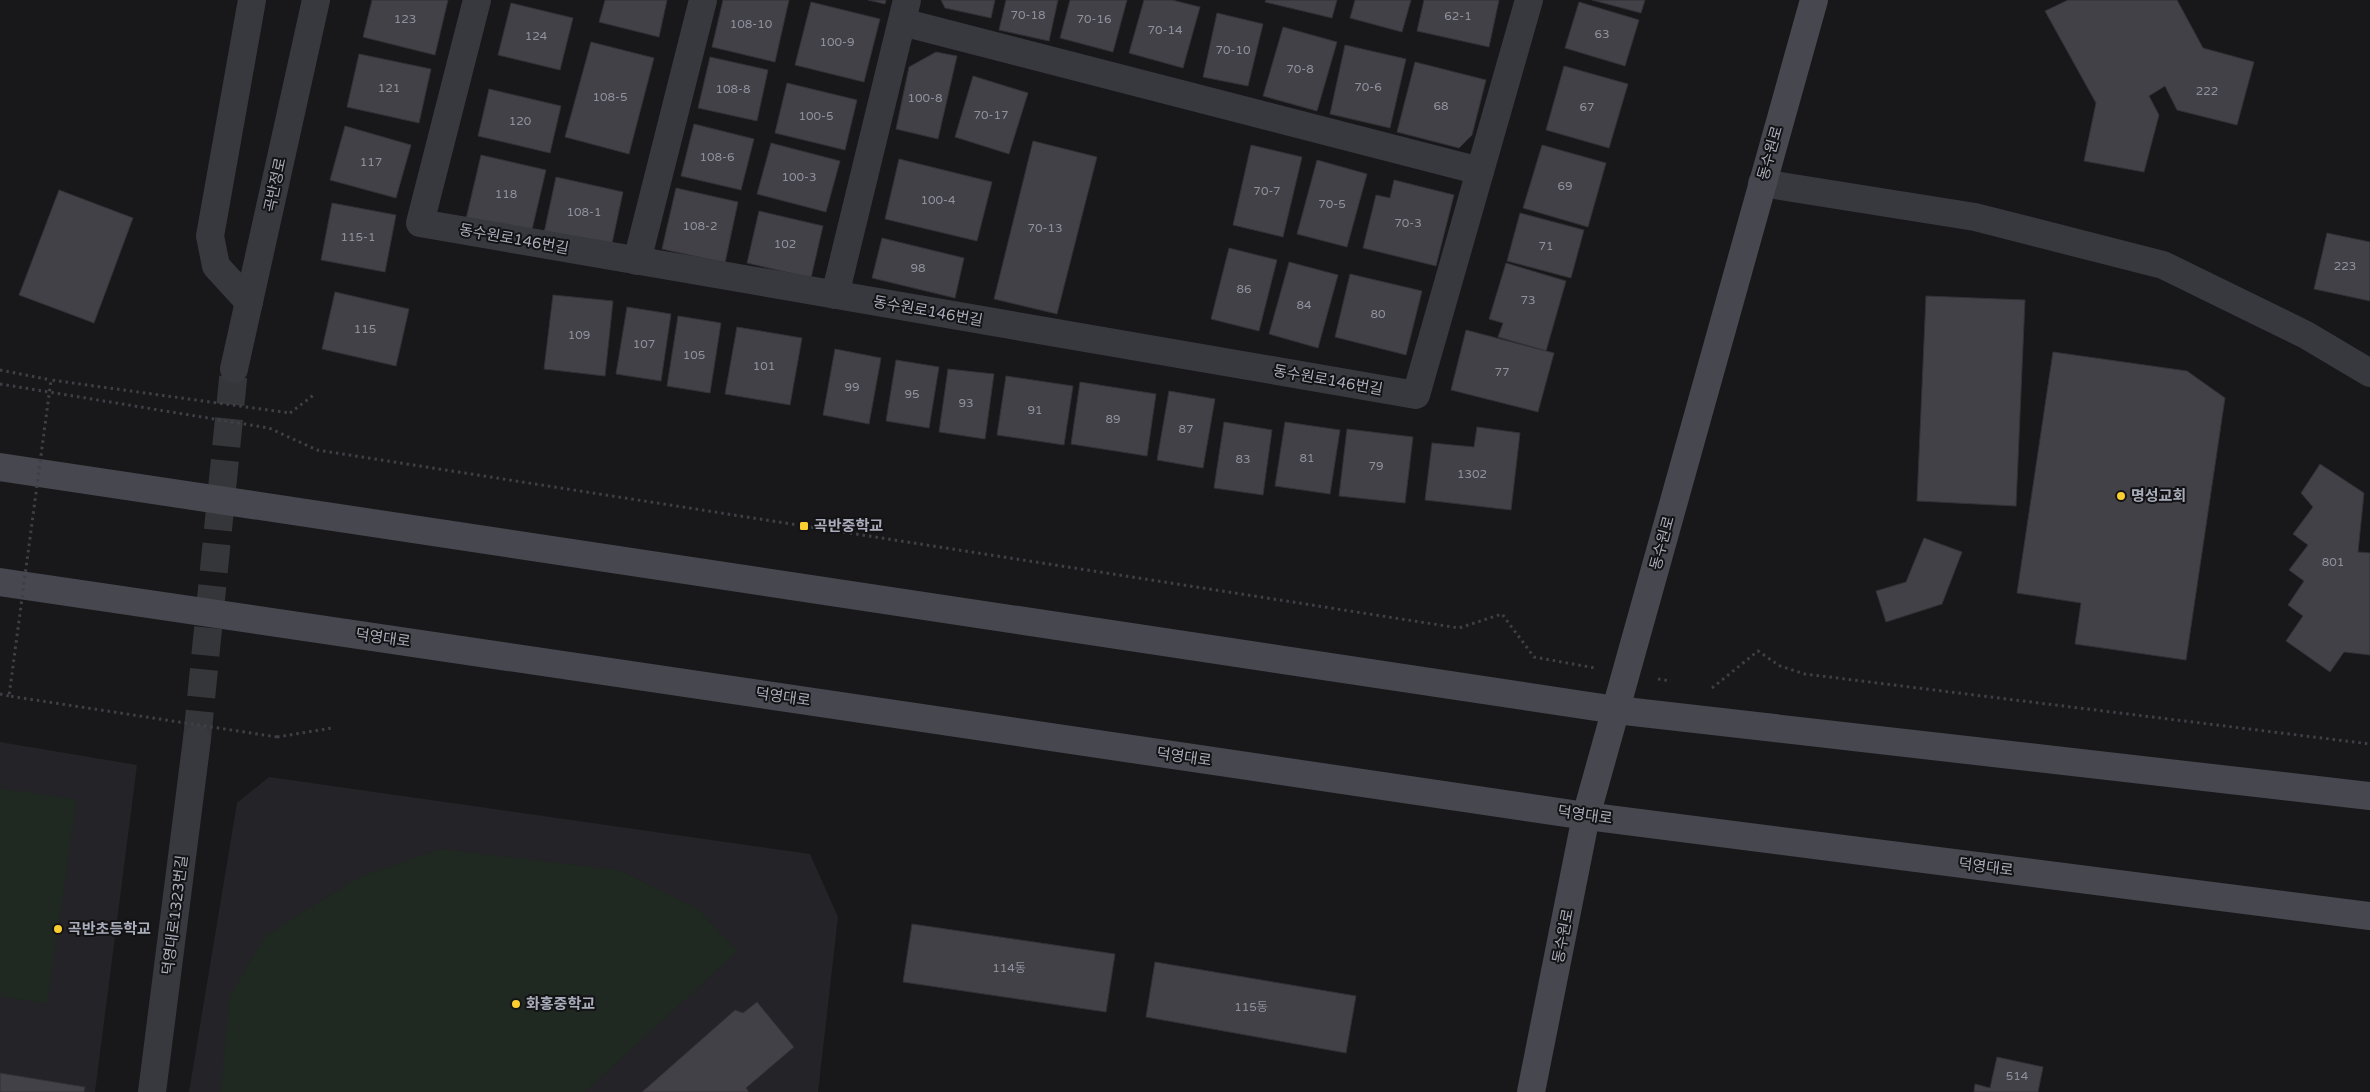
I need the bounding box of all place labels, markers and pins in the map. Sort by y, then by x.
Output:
place label: 명성교회 [2131,487,2186,505]
marker: 명성교회 [2115,490,2127,502]
place label: 곡반중학교 [814,517,883,535]
marker: 곡반중학교 [798,520,810,532]
place label: 곡반초등학교 [68,920,151,938]
marker: 곡반초등학교 [52,923,64,935]
place label: 화홍중학교 [526,995,595,1013]
marker: 화홍중학교 [510,998,522,1010]

